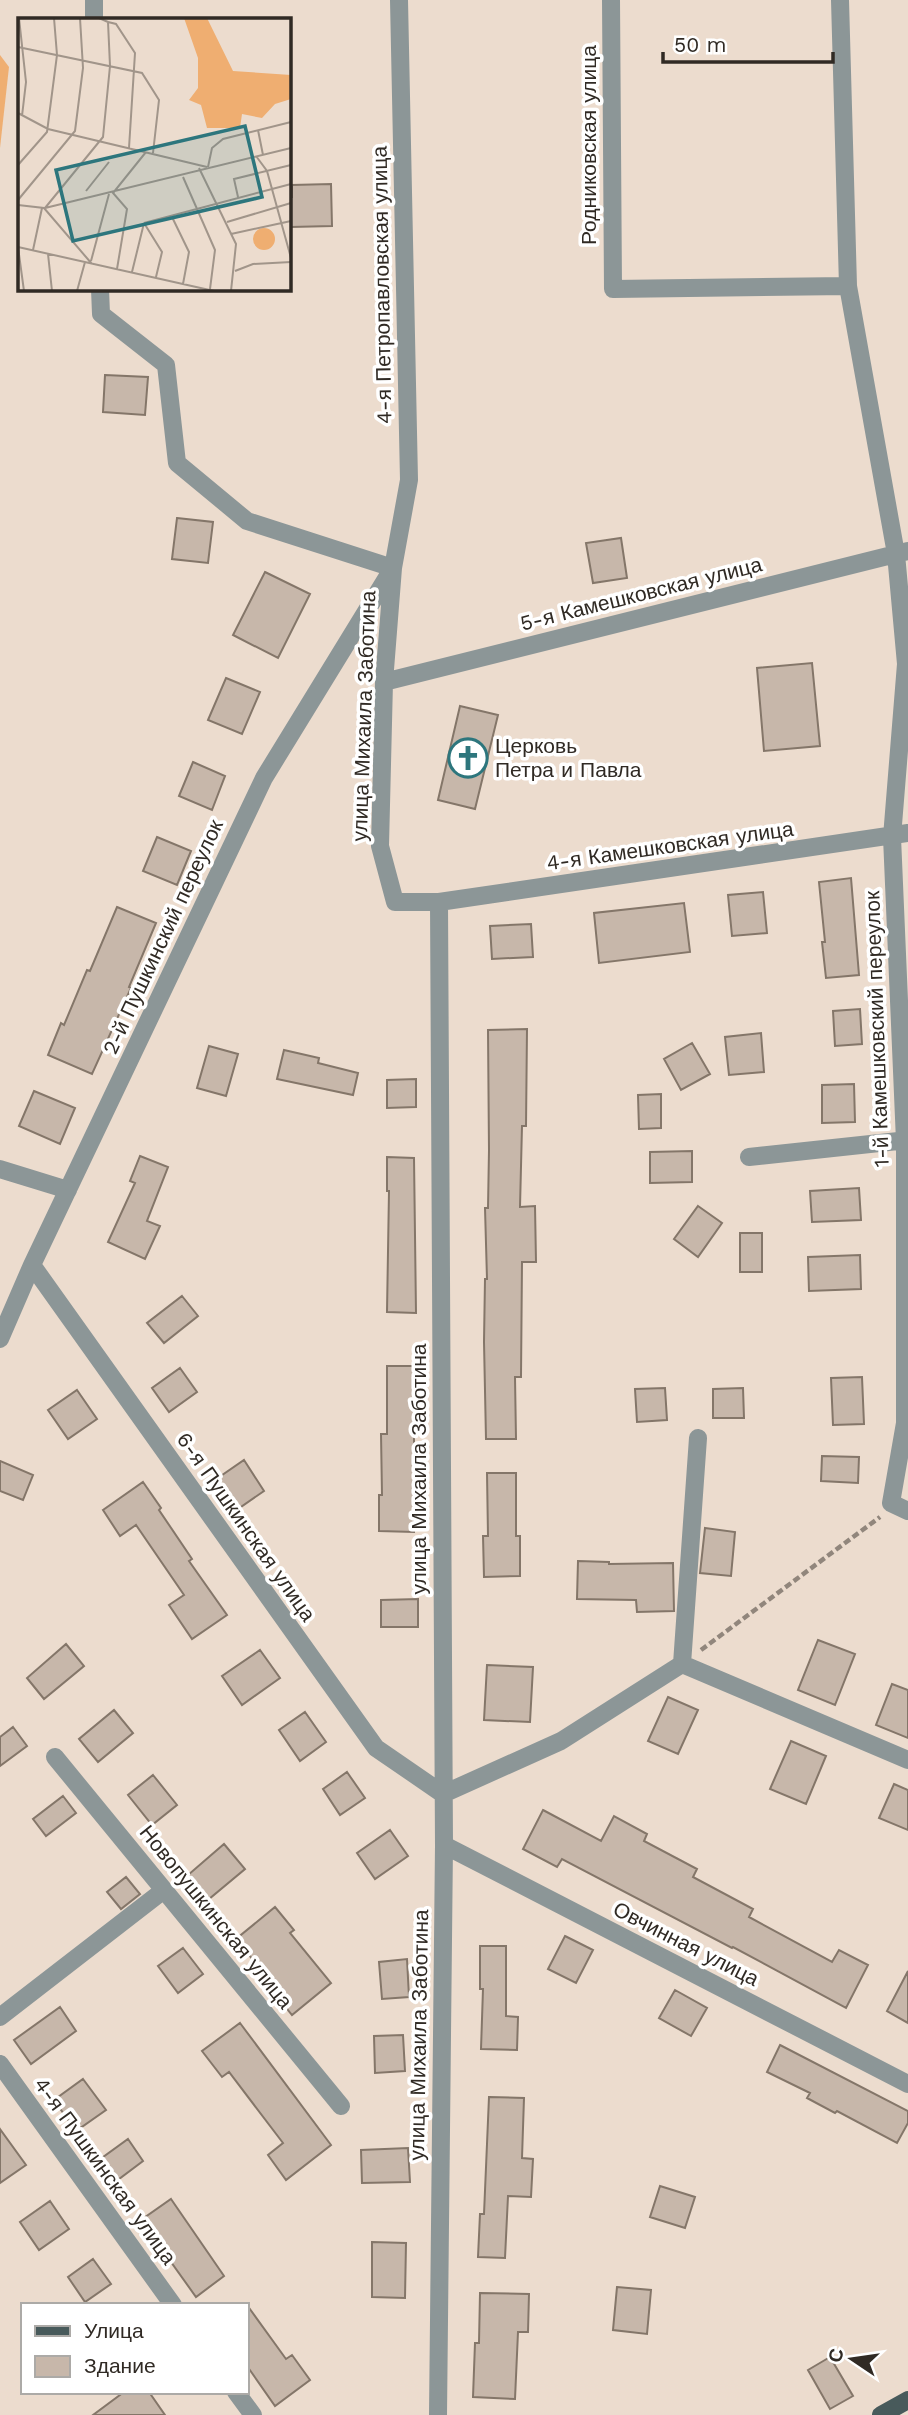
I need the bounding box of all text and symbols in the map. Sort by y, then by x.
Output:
inset map [18,18,290,290]
scale bar [663,21,833,65]
text: 50 m [674,32,726,57]
street label: Родниковская улица [576,45,601,245]
street label: 4-я Петропавловская улица [367,145,396,424]
street label: 5-я Камешковская улица [517,551,765,636]
street label: улица Михаила Заботина [347,590,380,842]
place label: Церковь Петра и Павла [495,733,642,782]
church icon: Церковь Петра и Павла [447,737,489,779]
street label: 2-й Пушкинский переулок [97,815,228,1058]
street label: 4-я Камешковская улица [545,816,795,875]
street label: 1-й Камешковский переулок [859,890,894,1168]
street label: улица Михаила Заботина [406,1343,431,1595]
street label: 6-я Пушкинская улица [172,1427,321,1626]
street label: Новопушкинская улица [135,1820,298,2014]
street label: Овчинная улица [609,1896,764,1991]
street label: улица Михаила Заботина [404,1909,433,2161]
street label: 4-я Пушкинская улица [29,2072,182,2269]
legend [21,2303,248,2394]
text: Улица [84,2318,144,2343]
north arrow [817,2324,887,2394]
text: С [823,2346,849,2365]
text: Здание [84,2353,156,2378]

